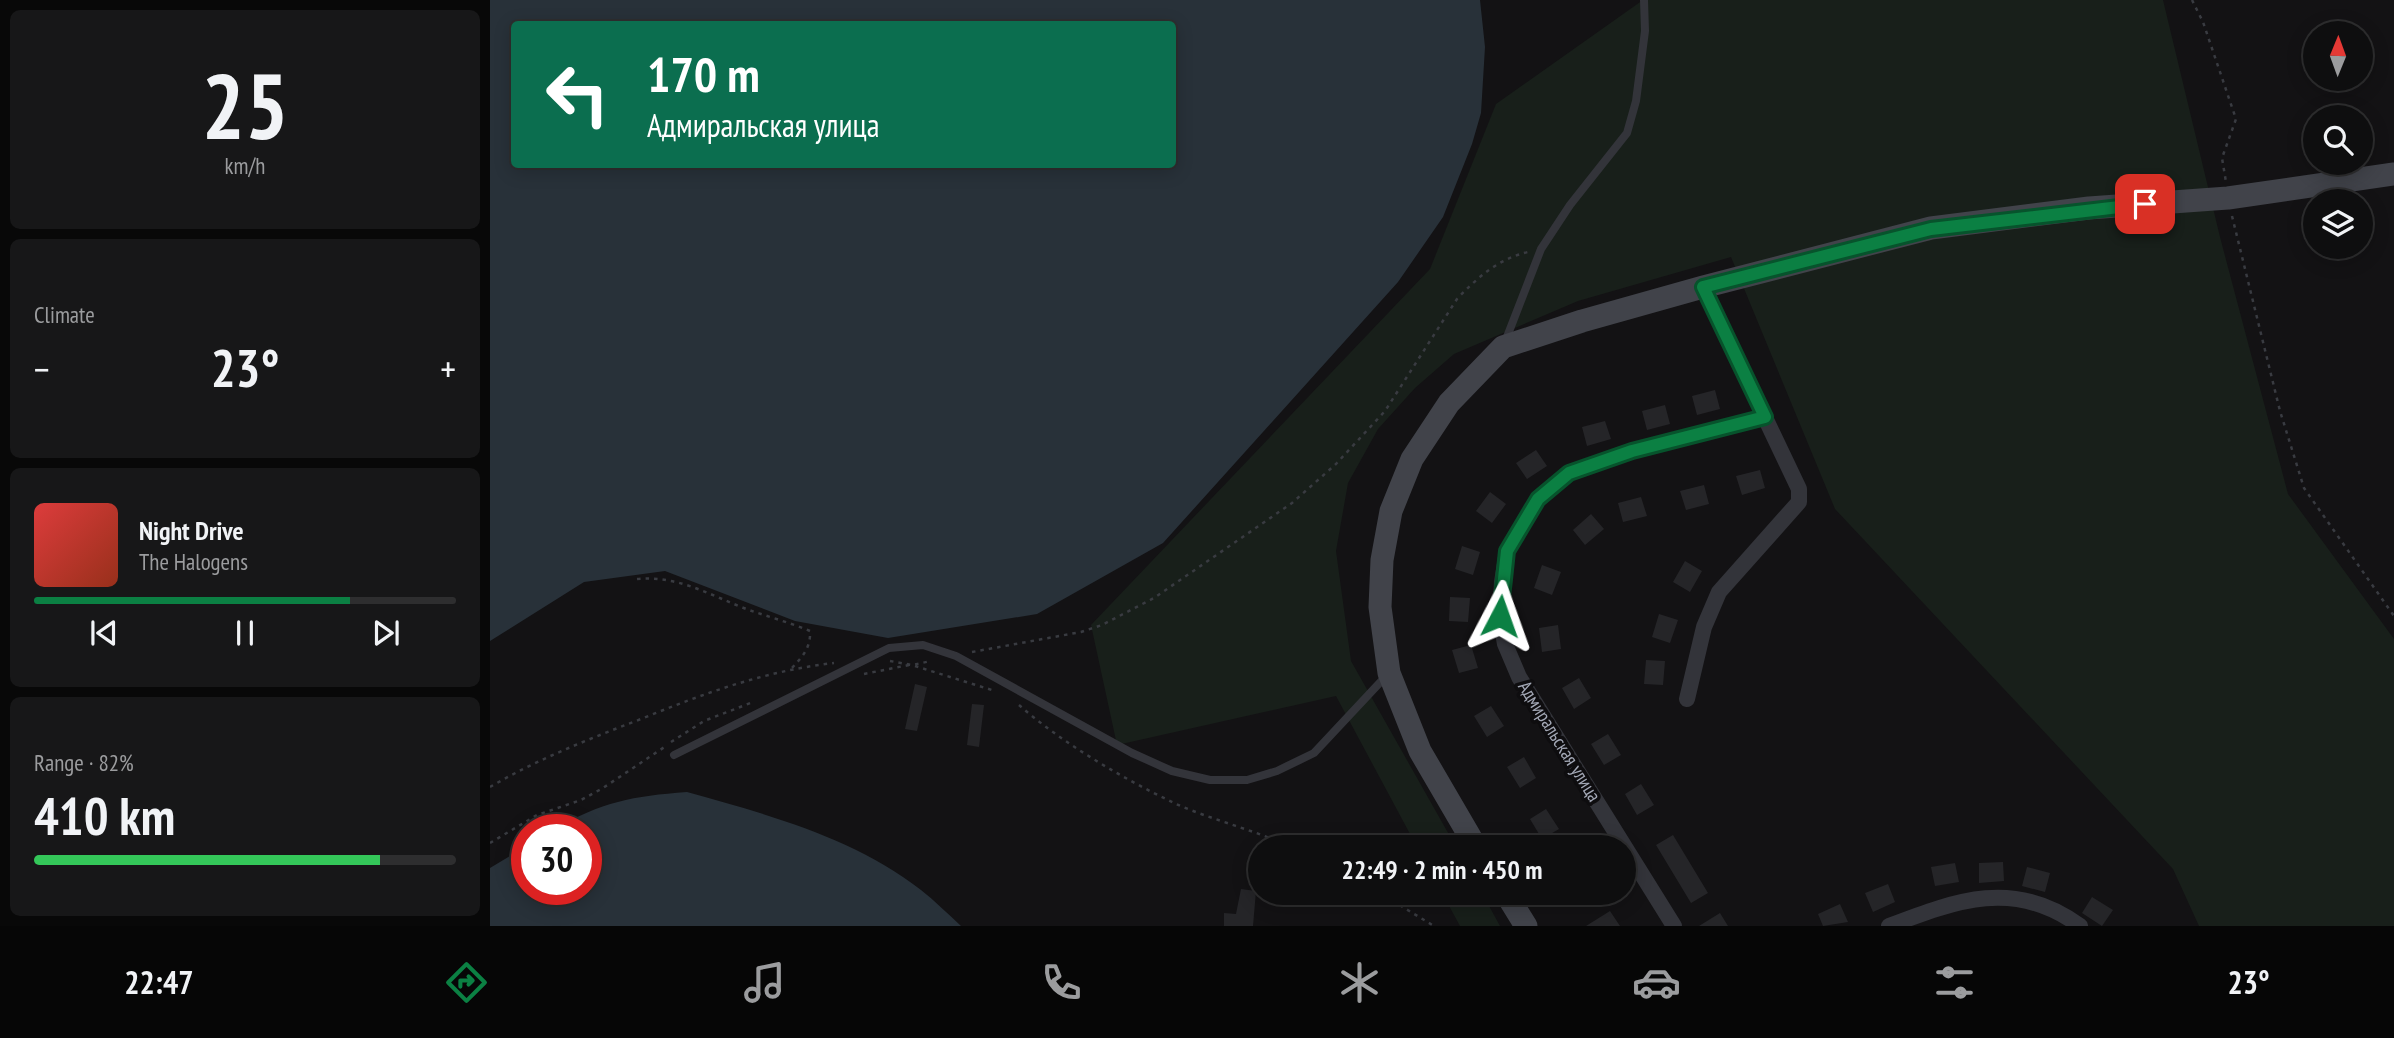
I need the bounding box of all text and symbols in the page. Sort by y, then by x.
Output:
north arrow [2303,21,2373,91]
map controls [2303,21,2373,259]
text: 170 m [647,42,760,106]
text: 25 [202,46,289,164]
icon: left [532,49,623,140]
text: Адмиральская улица [647,104,879,146]
button: search [2303,105,2373,175]
text: km/h [225,151,265,180]
pin [2115,174,2175,234]
icon: arrive [2126,185,2164,223]
button: layers [2303,189,2373,259]
text: Climate [34,300,95,329]
text: 23° [211,334,279,401]
text: − [34,344,50,393]
text: + [440,344,456,393]
text: Night Drive [139,514,244,547]
text: The Halogens [139,547,248,576]
position arrow [1463,579,1537,653]
icon: previous [85,614,123,652]
icon: pause [226,614,264,652]
icon: next [367,614,405,652]
street label: Адмиральская улица [1513,676,1607,806]
text: Range · 82% [34,748,134,777]
text: 410 km [34,782,175,849]
speed limit sign: 30 [511,814,602,905]
text: 22:49 · 2 min · 450 m [1342,853,1542,886]
icon: directions [442,958,491,1007]
icon: music [740,958,789,1007]
icon: phone [1037,958,1086,1007]
icon: climate [1335,958,1384,1007]
icon: car [1632,958,1681,1007]
icon: filters [1930,958,1979,1007]
text: 22:47 [124,961,194,1003]
text: 23° [2227,961,2270,1003]

